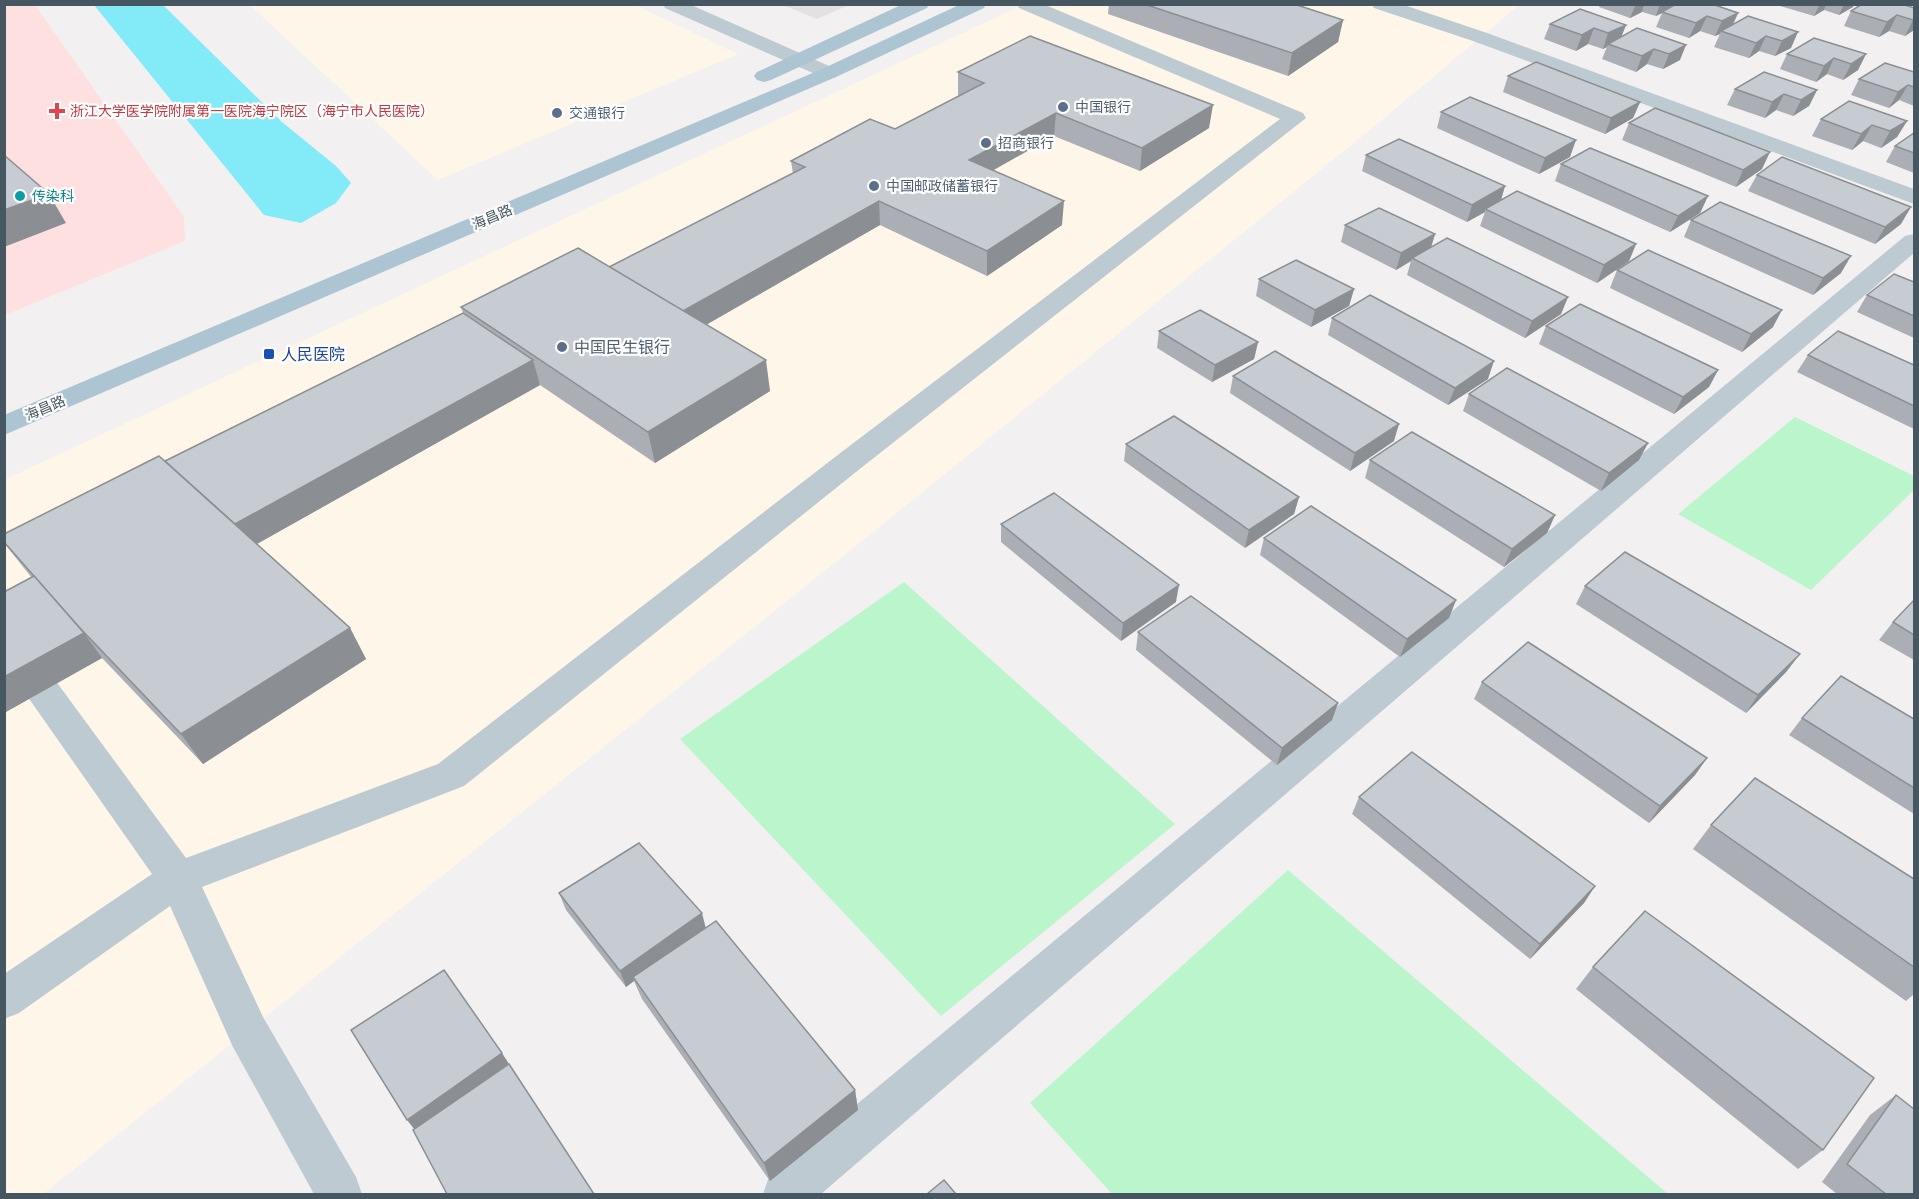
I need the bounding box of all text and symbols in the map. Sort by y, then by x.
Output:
place label: 中国银行 [1075,99,1131,115]
marker: 中国银行 [1056,100,1070,114]
marker: 浙江大学医学院附属第一医院海宁院区（海宁市人民医院） [48,102,66,120]
place label: 浙江大学医学院附属第一医院海宁院区（海宁市人民医院） [70,103,434,119]
place label: 交通银行 [569,105,625,121]
marker: 交通银行 [550,106,564,120]
place label: 招商银行 [998,135,1054,151]
marker: 招商银行 [979,136,993,150]
place label: 中国邮政储蓄银行 [886,178,998,194]
marker: 中国邮政储蓄银行 [867,179,881,193]
place label: 传染科 [32,188,74,204]
marker: 传染科 [13,189,27,203]
street label: 海昌路 [470,201,514,233]
place label: 中国民生银行 [574,338,670,356]
marker: 中国民生银行 [555,340,569,354]
place label: 人民医院 [281,345,345,363]
marker: 人民医院 [262,347,276,361]
street label: 海昌路 [23,392,67,424]

